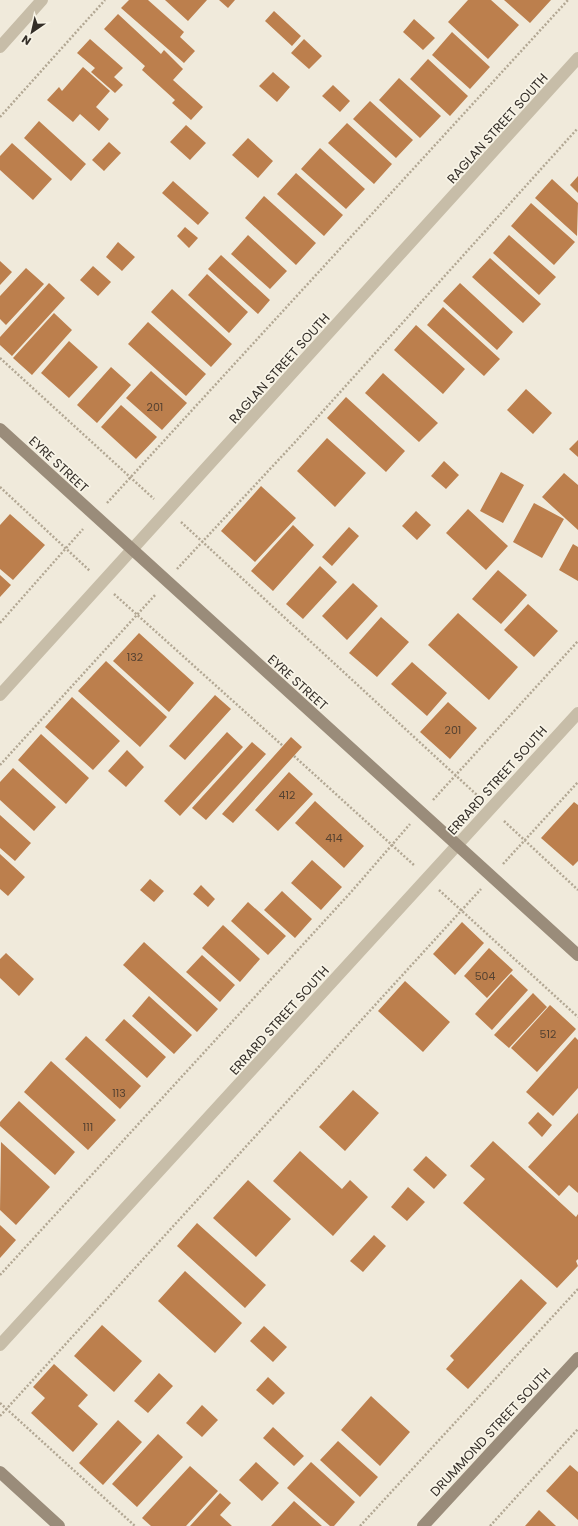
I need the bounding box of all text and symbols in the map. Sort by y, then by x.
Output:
north arrow [12,12,52,52]
text: N [19,31,34,49]
street label: RAGLAN STREET SOUTH [443,69,552,188]
street label: RAGLAN STREET SOUTH [225,309,334,428]
house number: 201 [147,399,163,415]
street label: EYRE STREET [25,432,93,497]
house number: 132 [127,649,143,665]
street label: EYRE STREET [263,650,332,715]
street label: ERRARD STREET SOUTH [443,722,552,839]
house number: 201 [445,722,461,738]
house number: 412 [279,787,295,803]
house number: 414 [325,830,343,846]
street label: ERRARD STREET SOUTH [225,962,334,1079]
house number: 504 [475,968,495,984]
house number: 512 [540,1026,556,1042]
house number: 113 [112,1085,126,1101]
house number: 111 [83,1119,93,1135]
street label: DRUMMOND STREET SOUTH [426,1364,555,1501]

